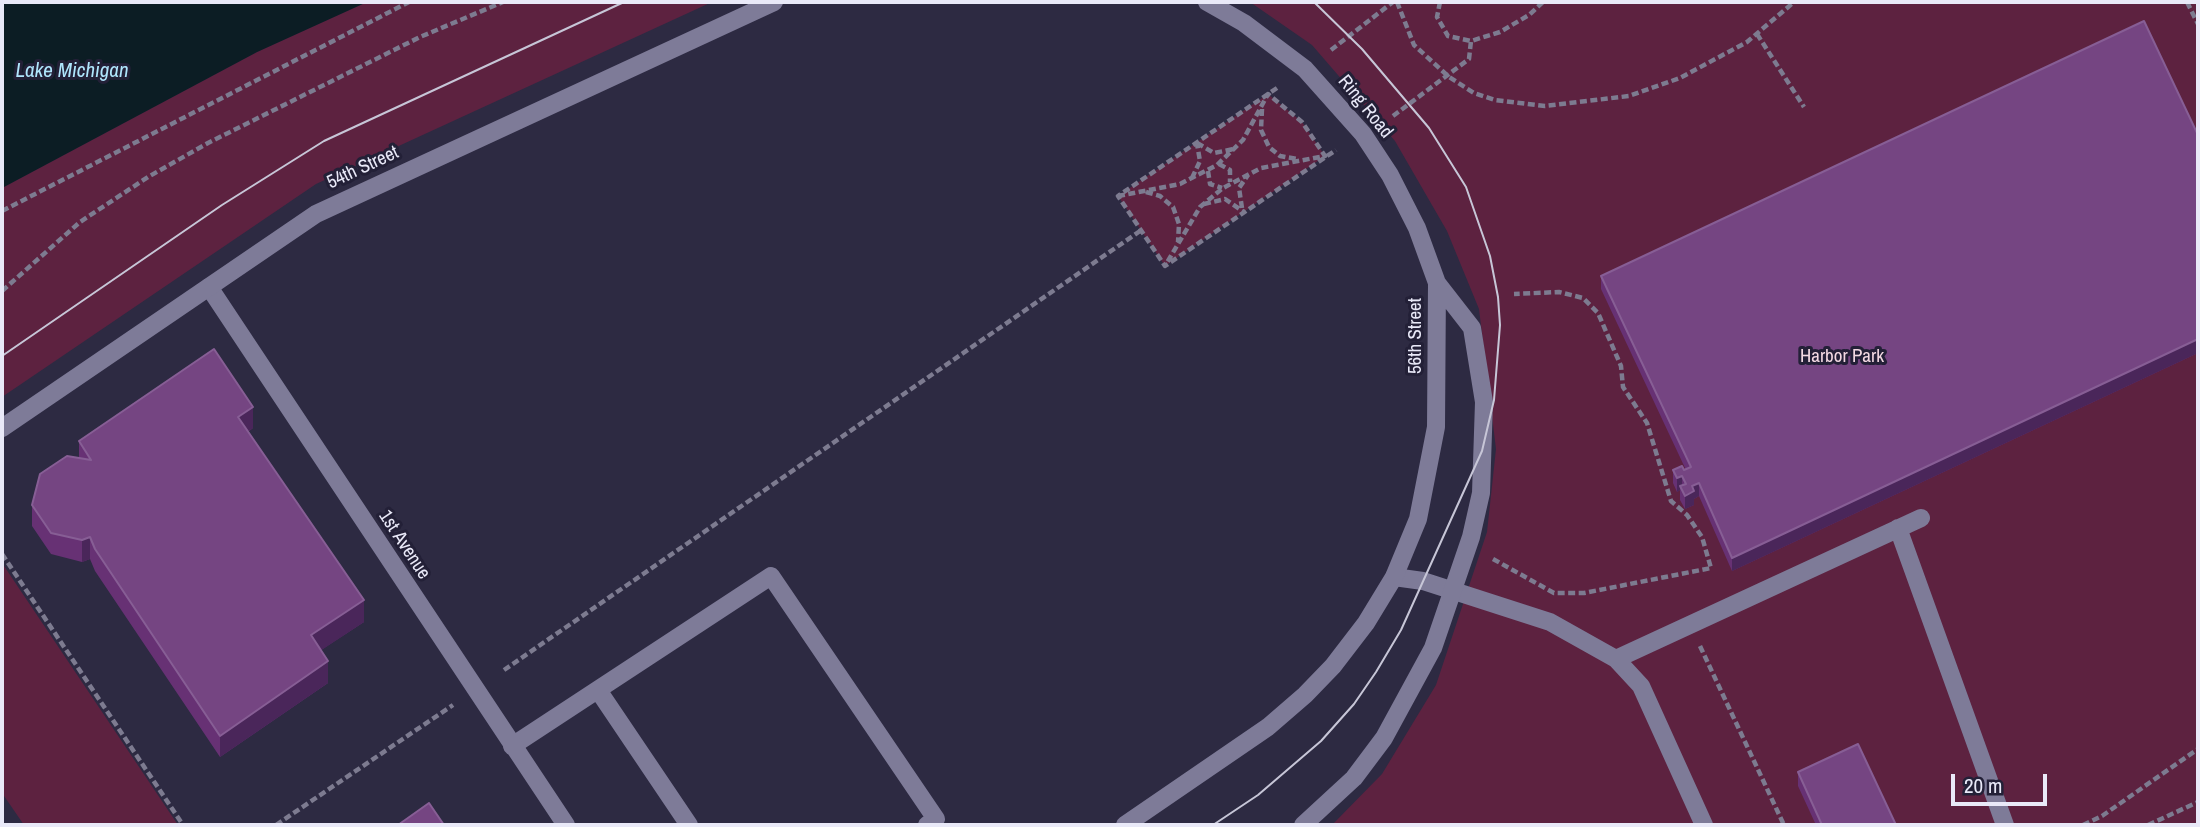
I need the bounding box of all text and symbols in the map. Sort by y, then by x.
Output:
water label: Lake Michigan [16,58,128,84]
street label: Ring Road [1333,71,1397,143]
street label: 54th Street [324,142,402,194]
street label: 56th Street [1405,298,1427,374]
park label: Harbor Park [1800,346,1884,368]
street label: 1st Avenue [373,506,435,584]
scale bar [1955,760,2051,804]
text: 20 m [1964,771,2002,800]

